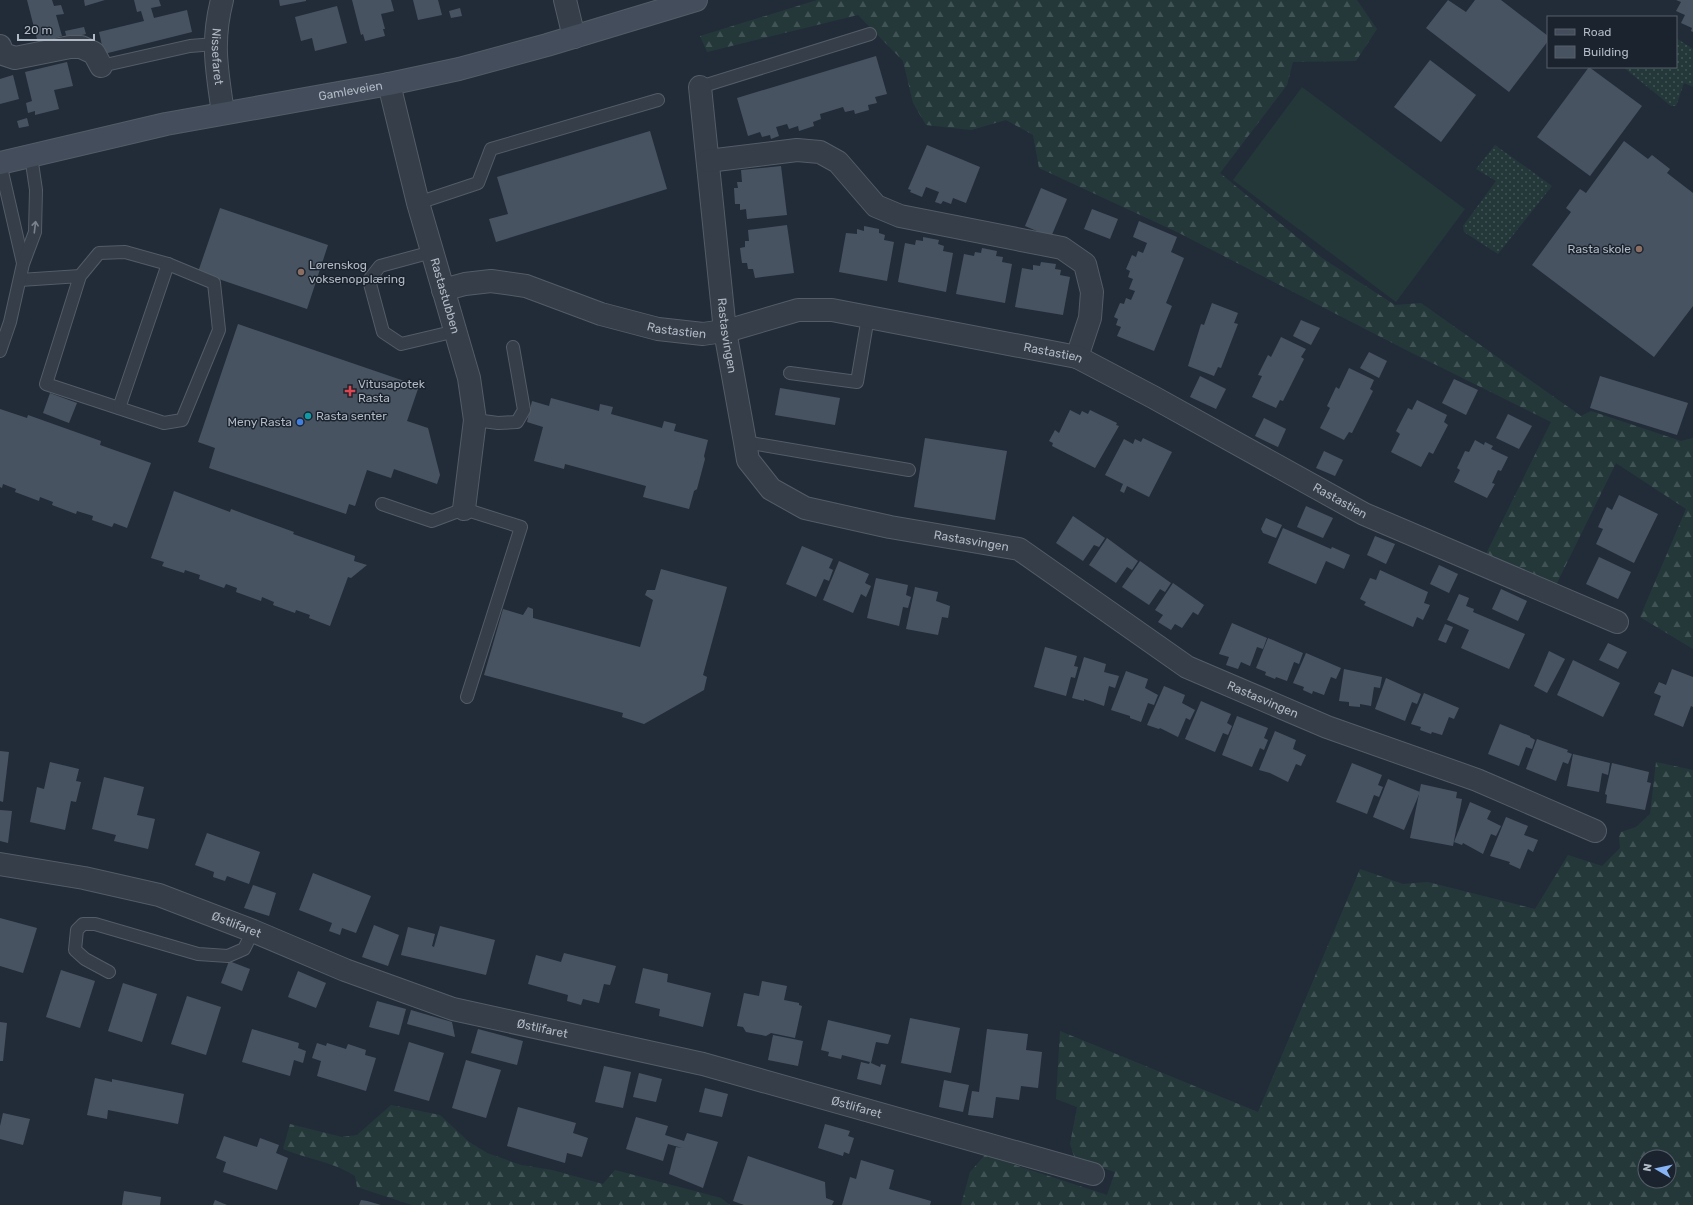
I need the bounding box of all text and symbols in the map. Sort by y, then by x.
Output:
scale bar [18,16,94,42]
legend [1547,16,1677,68]
text: 20 m [24,23,52,37]
text: Road [1583,25,1611,39]
street label: Nissefaret [209,27,226,86]
text: Building [1583,45,1629,59]
street label: Gamleveien [317,78,384,104]
one-way arrow [31,221,38,234]
place label: Rasta skole [1568,242,1631,256]
marker: Rasta skole [1634,244,1644,254]
street label: Rastastubben [427,256,463,335]
place label: Lørenskog voksenopplæring [309,258,405,286]
marker: Lørenskog voksenopplæring [296,267,306,277]
street label: Rastasvingen [715,297,739,374]
street label: Rastastien [645,319,707,341]
street label: Rastastien [1023,340,1085,366]
place label: Vitusapotek Rasta [358,377,426,405]
marker: Vitusapotek Rasta [345,386,355,396]
place label: Rasta senter [316,409,387,423]
marker: Rasta senter [303,411,313,421]
place label: Meny Rasta [228,415,292,429]
marker: Meny Rasta [295,417,305,427]
street label: Rastastien [1311,480,1370,521]
street label: Rastasvingen [933,528,1010,554]
street label: Rastasvingen [1225,678,1300,721]
street label: Østlifaret [210,909,264,941]
street label: Østlifaret [516,1016,569,1041]
street label: Østlifaret [830,1094,884,1121]
north arrow [1637,1149,1677,1189]
text: N [1641,1163,1655,1172]

